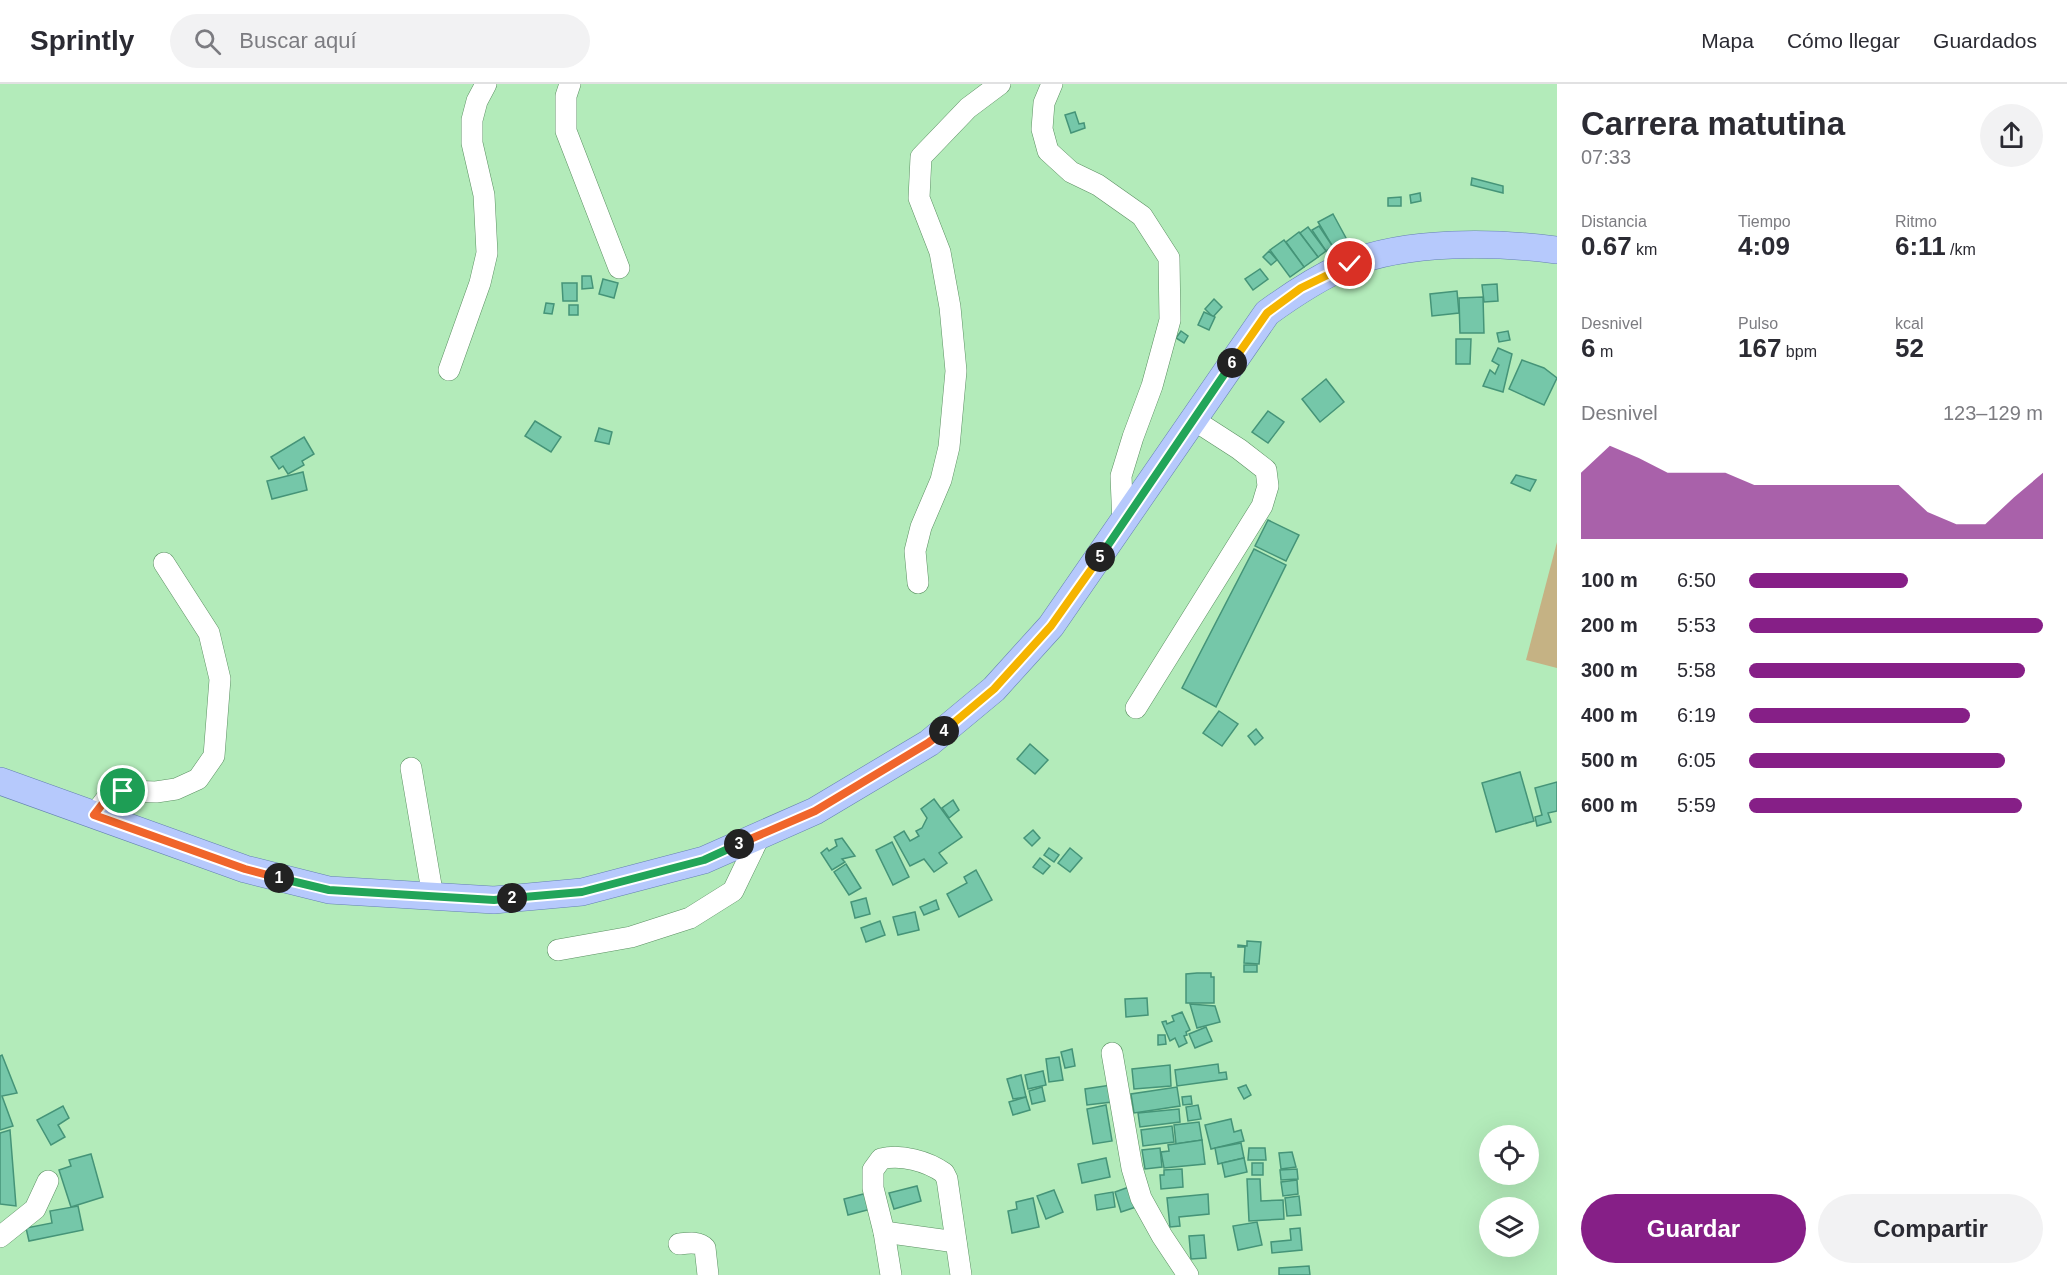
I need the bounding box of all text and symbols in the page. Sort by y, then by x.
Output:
search box [170,14,590,68]
text: Sprintly [30,25,134,56]
icon: search [191,25,224,58]
text: Buscar aquí [239,28,357,53]
text: Mapa [1701,29,1754,52]
text: Cómo llegar [1787,29,1900,52]
text: Guardados [1933,29,2037,52]
button: share [1980,104,2043,167]
text: Carrera matutina [1581,105,1845,142]
text: 07:33 [1581,146,1631,168]
text: Distancia [1581,213,1647,230]
text: Tiempo [1738,213,1791,230]
text: Ritmo [1895,213,1937,230]
text: 0.67 [1581,231,1632,261]
text: 4:09 [1738,231,1790,261]
text: 6:11 [1895,231,1946,261]
pin [1324,238,1375,289]
text: km [1632,241,1657,258]
text: /km [1946,241,1976,258]
icon: check [1333,247,1366,280]
text: Desnivel [1581,315,1642,332]
text: Pulso [1738,315,1778,332]
text: kcal [1895,315,1923,332]
text: 6 [1581,333,1595,363]
text: 167 [1738,333,1781,363]
text: 52 [1895,333,1924,363]
text: m [1595,343,1613,360]
text: bpm [1781,343,1817,360]
pin: 6 [1217,348,1247,378]
text: 6 [1228,354,1236,371]
text: Desnivel [1581,402,1658,424]
text: 123–129 m [1943,402,2043,424]
pin: 5 [1085,542,1115,572]
text: 5 [1096,548,1104,565]
text: 100 m [1581,569,1638,591]
text: 6:50 [1677,569,1716,591]
text: 200 m [1581,614,1638,636]
text: 5:53 [1677,614,1716,636]
text: 300 m [1581,659,1638,681]
text: 5:58 [1677,659,1716,681]
text: 400 m [1581,704,1638,726]
text: 6:19 [1677,704,1716,726]
pin: 4 [929,716,959,746]
text: 4 [940,722,948,739]
text: 500 m [1581,749,1638,771]
text: 6:05 [1677,749,1716,771]
pin [97,765,148,816]
icon: arrive [106,774,139,807]
text: 600 m [1581,794,1638,816]
text: 5:59 [1677,794,1716,816]
pin: 3 [724,829,754,859]
text: 3 [735,835,743,852]
pin: 1 [264,863,294,893]
text: 1 [275,869,283,886]
pin: 2 [497,883,527,913]
text: 2 [508,889,516,906]
map controls [1479,1125,1539,1257]
button: locate [1479,1125,1539,1185]
button: Guardar [1581,1194,1806,1263]
button: Compartir [1818,1194,2043,1263]
button: layers [1479,1197,1539,1257]

